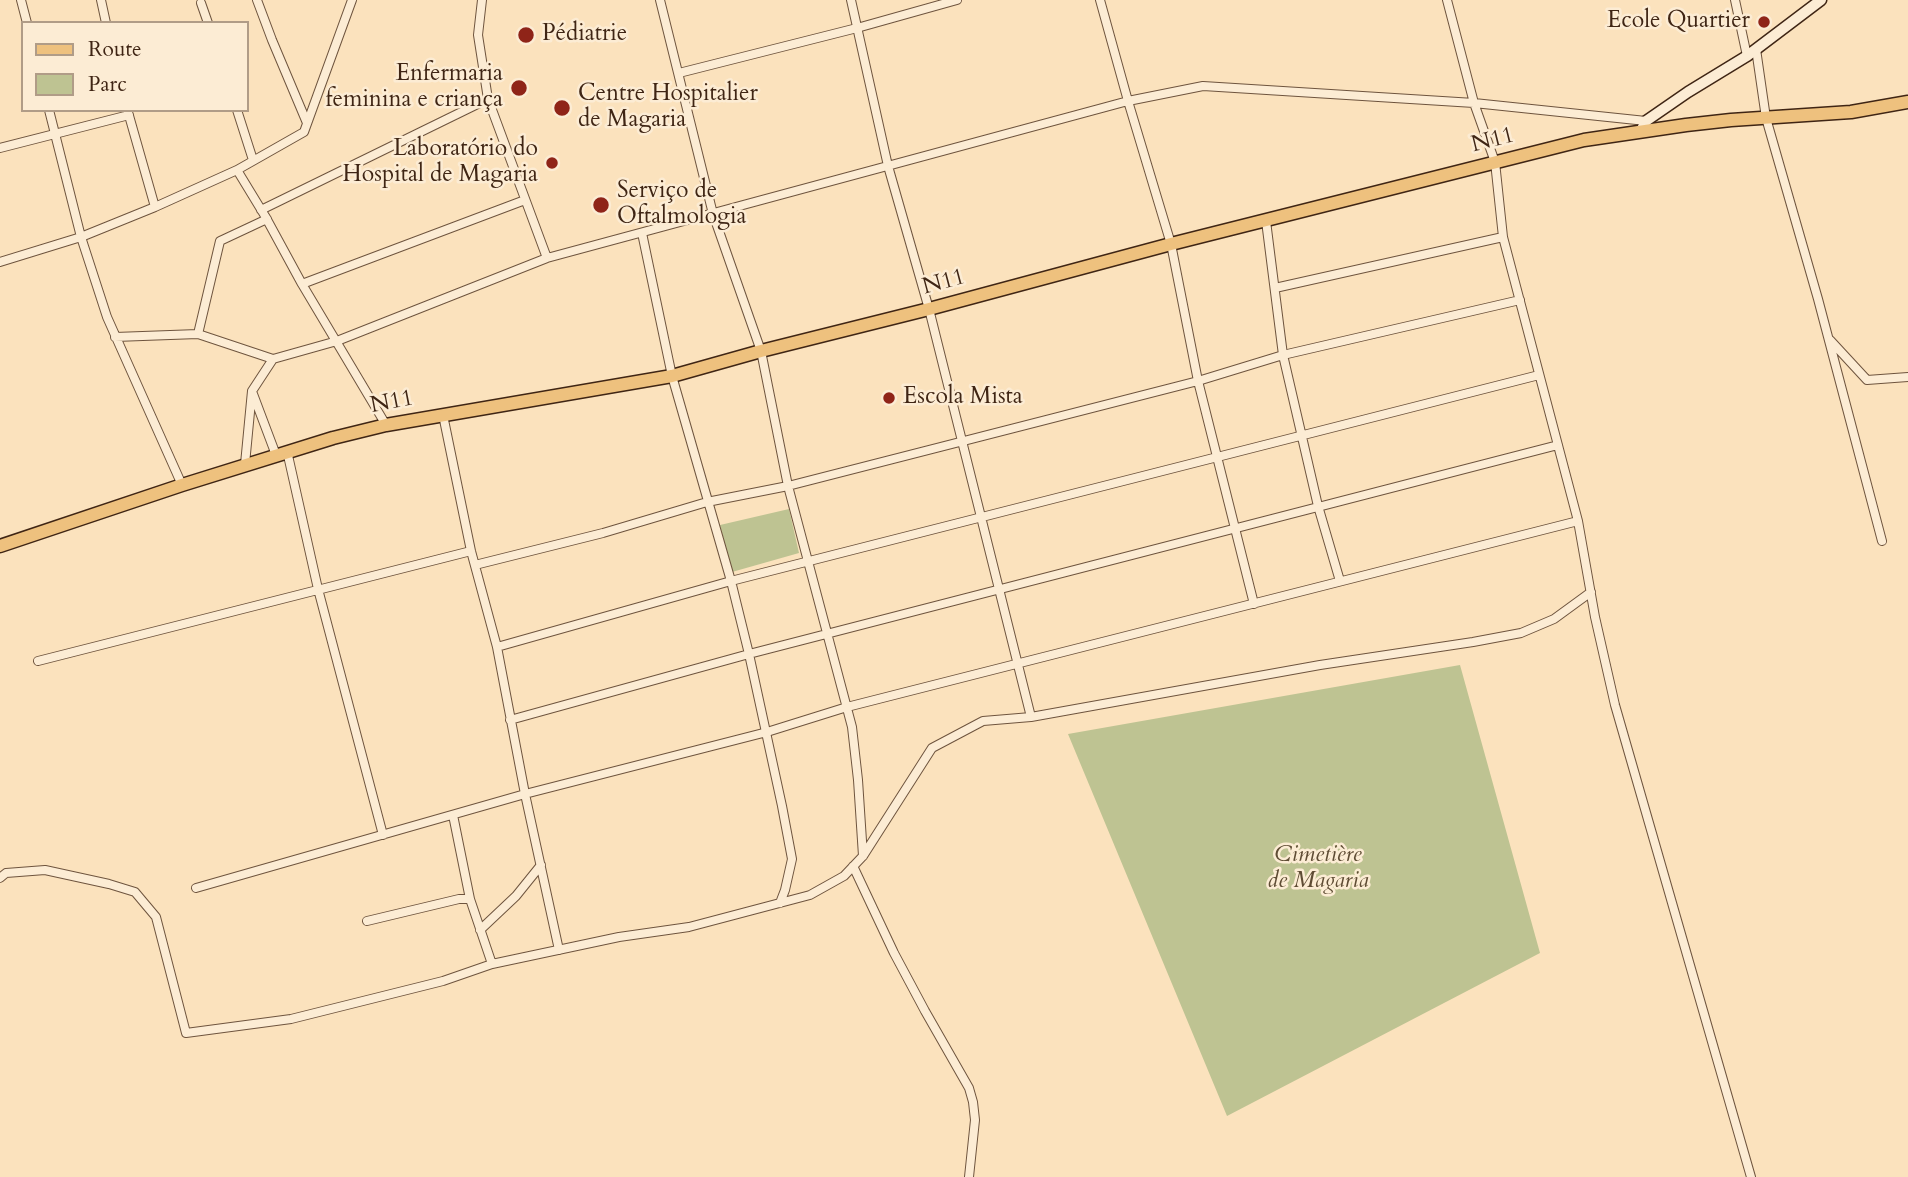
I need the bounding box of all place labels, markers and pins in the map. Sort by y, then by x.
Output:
place label: Ecole Quartier [1607,8,1750,36]
marker: Ecole Quartier [1756,14,1772,30]
place label: Pédiatrie [542,21,627,49]
marker: Pédiatrie [516,25,536,45]
place label: Enfermaria feminina e criança [325,61,503,115]
marker: Enfermaria feminina e criança [509,78,529,98]
place label: Centre Hospitalier de Magaria [578,81,758,135]
marker: Centre Hospitalier de Magaria [552,98,572,118]
place label: Laboratório do Hospital de Magaria [343,136,538,190]
marker: Laboratório do Hospital de Magaria [544,155,560,171]
place label: Serviço de Oftalmologia [617,178,746,232]
marker: Serviço de Oftalmologia [591,195,611,215]
place label: Escola Mista [903,384,1023,412]
marker: Escola Mista [881,390,897,406]

